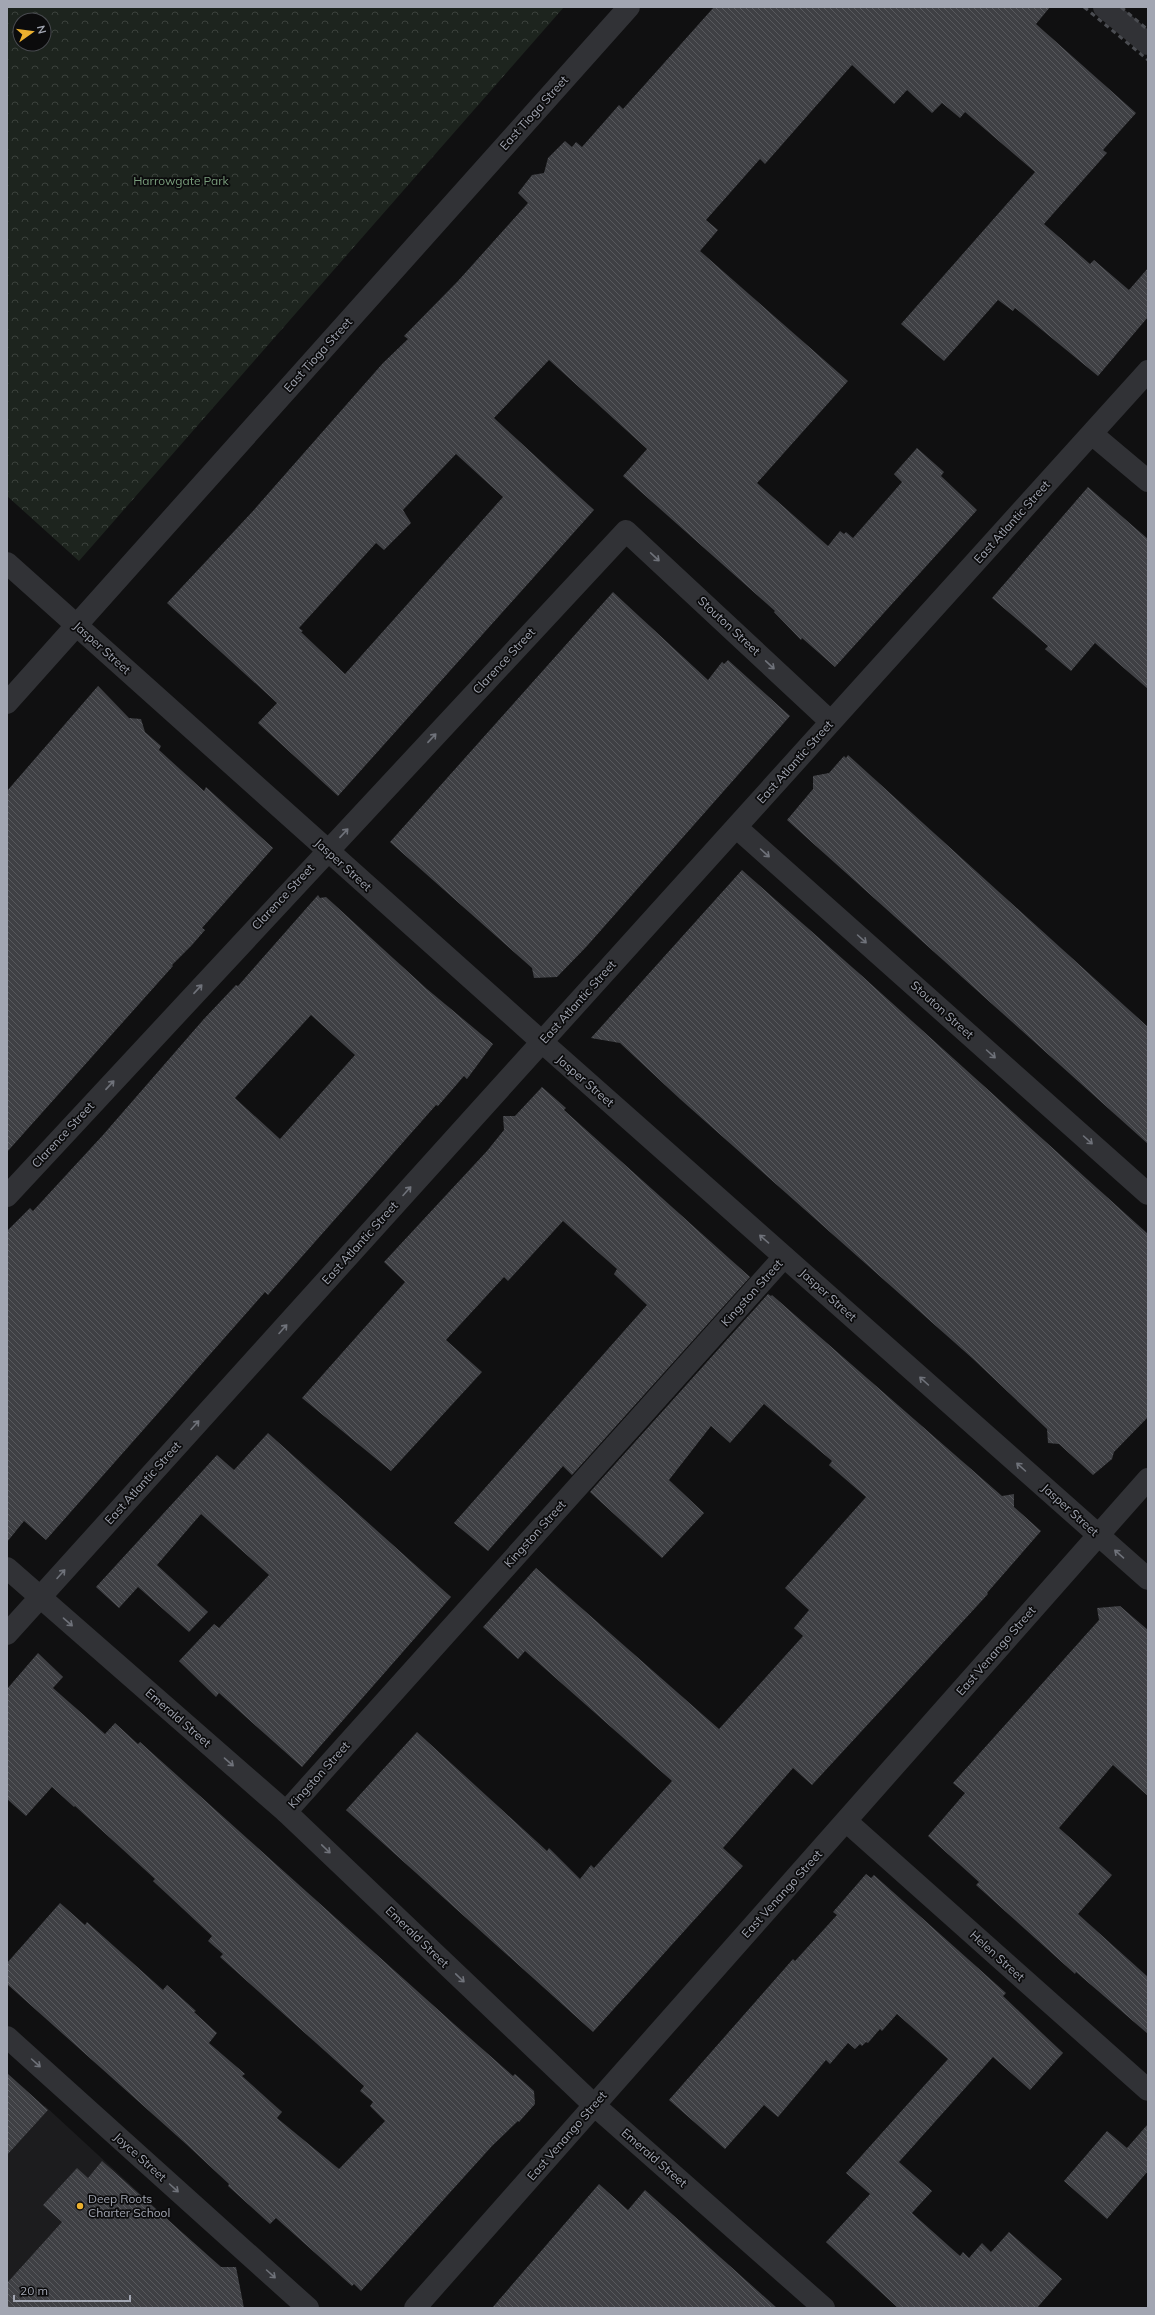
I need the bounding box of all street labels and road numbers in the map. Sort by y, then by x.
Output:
street label: East Tioga Street [496,72,571,153]
street label: East Tioga Street [280,314,355,395]
street label: East Atlantic Street [970,477,1053,566]
street label: Stouton Street [695,593,764,658]
street label: Jasper Street [71,618,134,677]
street label: Clarence Street [469,625,538,697]
street label: East Atlantic Street [753,717,836,806]
street label: Jasper Street [312,835,375,894]
street label: Clarence Street [248,861,317,933]
street label: East Atlantic Street [536,957,619,1046]
street label: Stouton Street [908,977,977,1042]
street label: Jasper Street [553,1052,617,1110]
street label: Clarence Street [28,1099,97,1171]
street label: East Atlantic Street [318,1198,401,1287]
street label: Kingston Street [718,1256,786,1329]
street label: Jasper Street [797,1265,860,1324]
street label: East Atlantic Street [101,1438,184,1527]
street label: Jasper Street [1039,1480,1102,1539]
street label: Kingston Street [501,1497,569,1570]
street label: East Venango Street [953,1603,1038,1698]
street label: Emerald Street [142,1685,214,1750]
street label: Kingston Street [285,1738,353,1811]
street label: East Venango Street [738,1847,825,1941]
street label: Emerald Street [383,1903,452,1971]
street label: Helen Street [967,1927,1028,1984]
street label: East Venango Street [524,2088,609,2183]
street label: Emerald Street [618,2125,690,2190]
street label: Joyce Street [111,2129,170,2184]

